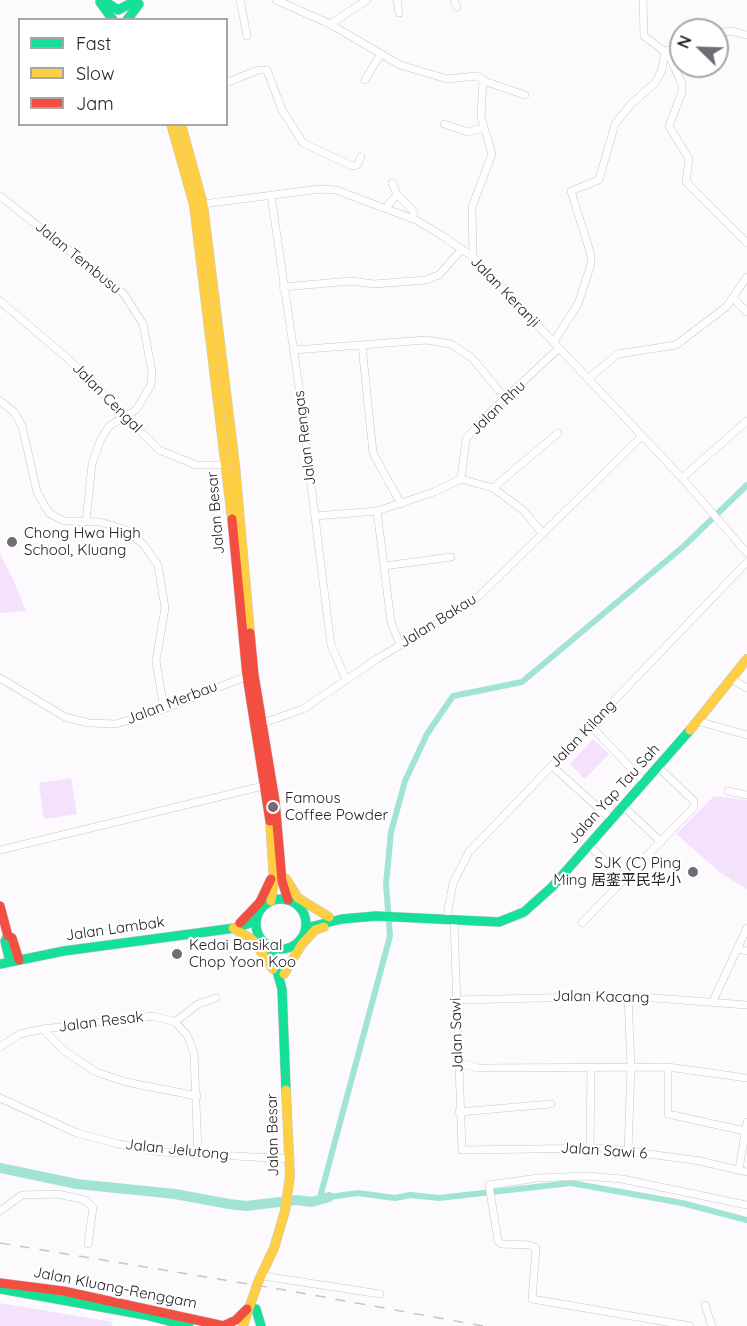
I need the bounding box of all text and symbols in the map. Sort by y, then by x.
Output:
legend [18,18,228,126]
north arrow [669,18,729,78]
text: Fast [76,32,111,55]
text: N [673,32,696,51]
text: Slow [76,62,114,85]
text: Jam [76,92,114,115]
street label: Jalan Tembusu [31,218,125,298]
street label: Jalan Keranji [467,253,543,331]
street label: Jalan Cengal [68,359,146,437]
street label: Jalan Rhu [467,377,529,439]
street label: Jalan Rengas [290,390,320,486]
street label: Jalan Besar [203,471,229,555]
place label: Chong Hwa High School, Kluang [24,524,141,559]
marker: Chong Hwa High School, Kluang [5,535,19,549]
street label: Jalan Bakau [396,590,480,652]
street label: Jalan Merbau [124,677,220,729]
street label: Jalan Kilang [546,696,620,772]
street label: Jalan Yap Tau Sah [564,740,664,848]
place label: Famous Coffee Powder [285,789,388,824]
marker: Famous Coffee Powder [266,800,280,814]
place label: SJK (C) Ping Ming 居銮平民华小 [553,854,681,889]
marker: SJK (C) Ping Ming 居銮平民华小 [686,865,700,879]
street label: Jalan Lambak [64,913,166,945]
place label: Kedai Basikal Chop Yoon Koo [189,936,296,971]
marker: Kedai Basikal Chop Yoon Koo [170,947,184,961]
street label: Jalan Kacang [552,987,650,1007]
street label: Jalan Sawi [447,997,467,1073]
street label: Jalan Resak [57,1008,145,1036]
street label: Jalan Besar [263,1093,283,1177]
street label: Jalan Jelutong [124,1136,230,1164]
street label: Jalan Sawi 6 [560,1139,648,1163]
street label: Jalan Kluang-Renggam [32,1263,198,1313]

